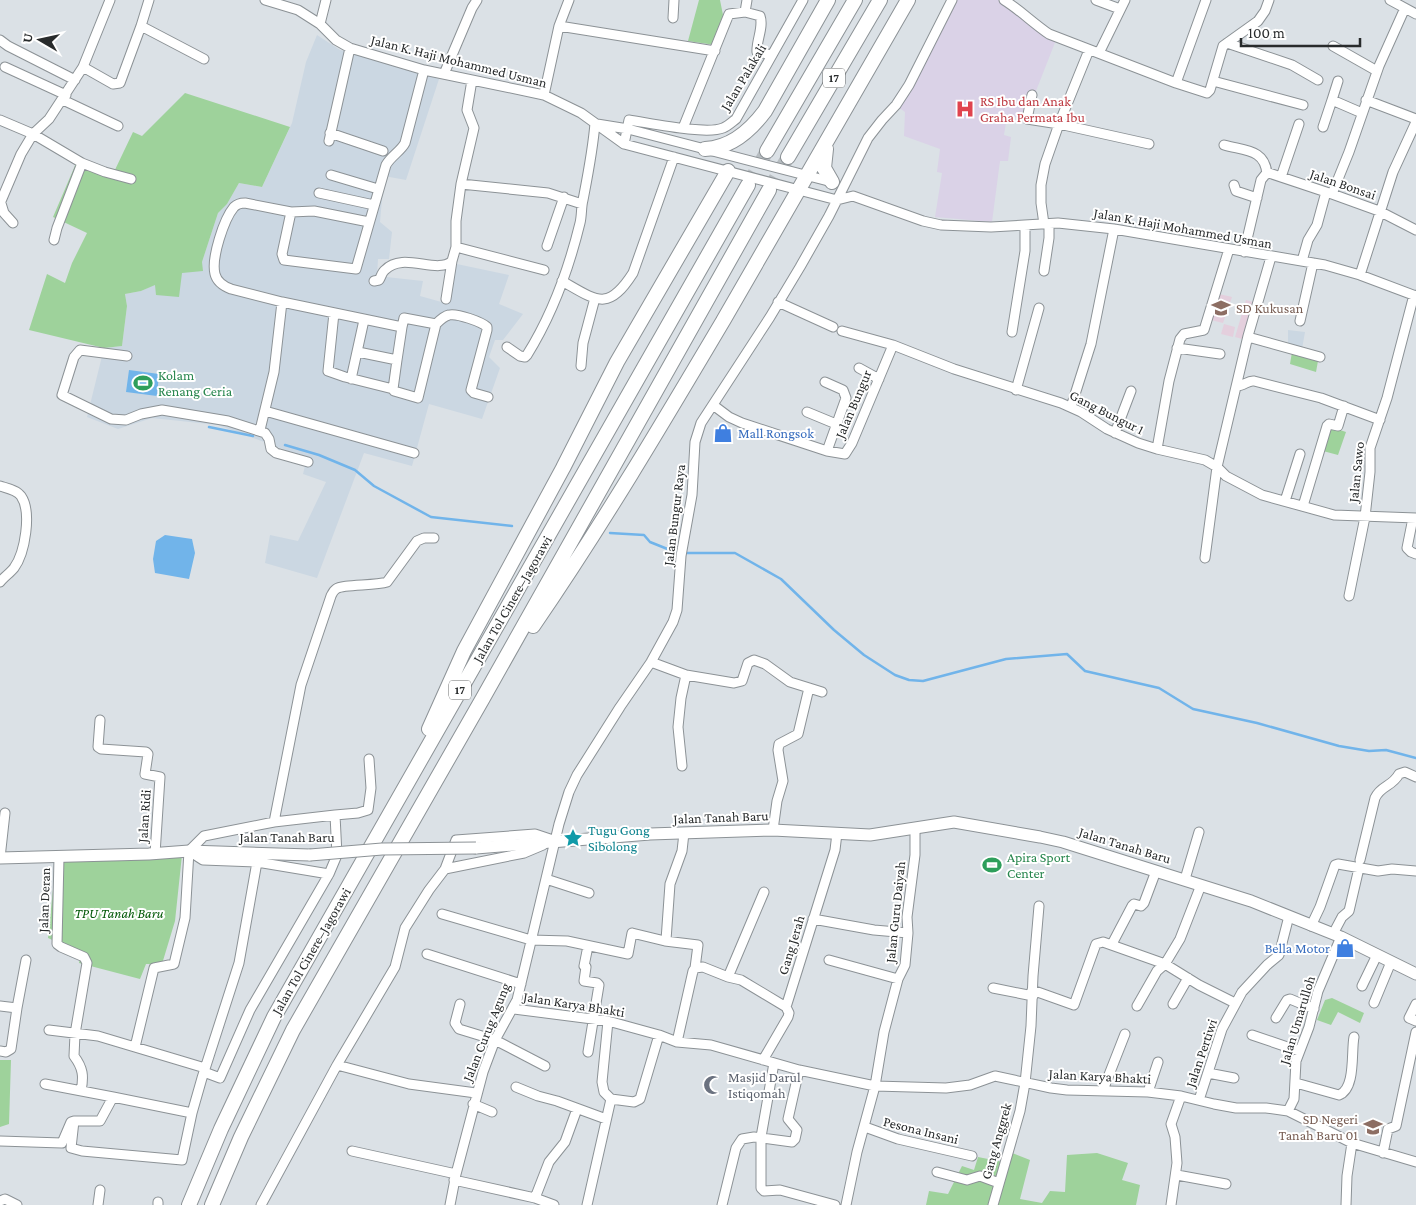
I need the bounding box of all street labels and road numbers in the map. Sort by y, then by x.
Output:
street label: Jalan K. Haji Mohammed Usman [367,31,549,92]
street label: Jalan Palakali [716,41,769,115]
road number: 17 [823,68,845,88]
street label: Jalan Bonsai [1306,165,1378,203]
street label: Jalan K. Haji Mohammed Usman [1090,204,1274,253]
street label: Jalan Bungur [831,367,875,442]
street label: Gang Bungur 1 [1067,386,1147,438]
street label: Jalan Sawo [1345,441,1367,505]
street label: Jalan Bungur Raya [660,463,688,569]
street label: Jalan Tol Cinere–Jagorawi [468,532,555,667]
road number: 17 [449,680,471,700]
street label: Jalan Ridi [134,788,154,845]
street label: Jalan Tanah Baru [671,807,769,827]
street label: Jalan Tanah Baru [1075,823,1173,867]
street label: Jalan Tanah Baru [237,829,335,845]
street label: Jalan Guru Daiyah [882,860,908,966]
street label: Jalan Deran [35,867,53,935]
street label: Jalan Tol Cinere–Jagorawi [267,884,354,1019]
street label: Gang Jerah [774,913,808,977]
street label: Jalan Umarulloh [1275,973,1318,1068]
street label: Jalan Curug Agung [458,980,513,1085]
street label: Jalan Karya Bhakti [520,988,626,1020]
street label: Jalan Pertiwi [1181,1016,1220,1091]
street label: Jalan Karya Bhakti [1046,1065,1152,1087]
street label: Gang Anggrek [977,1101,1015,1181]
street label: Pesona Insani [882,1113,961,1147]

